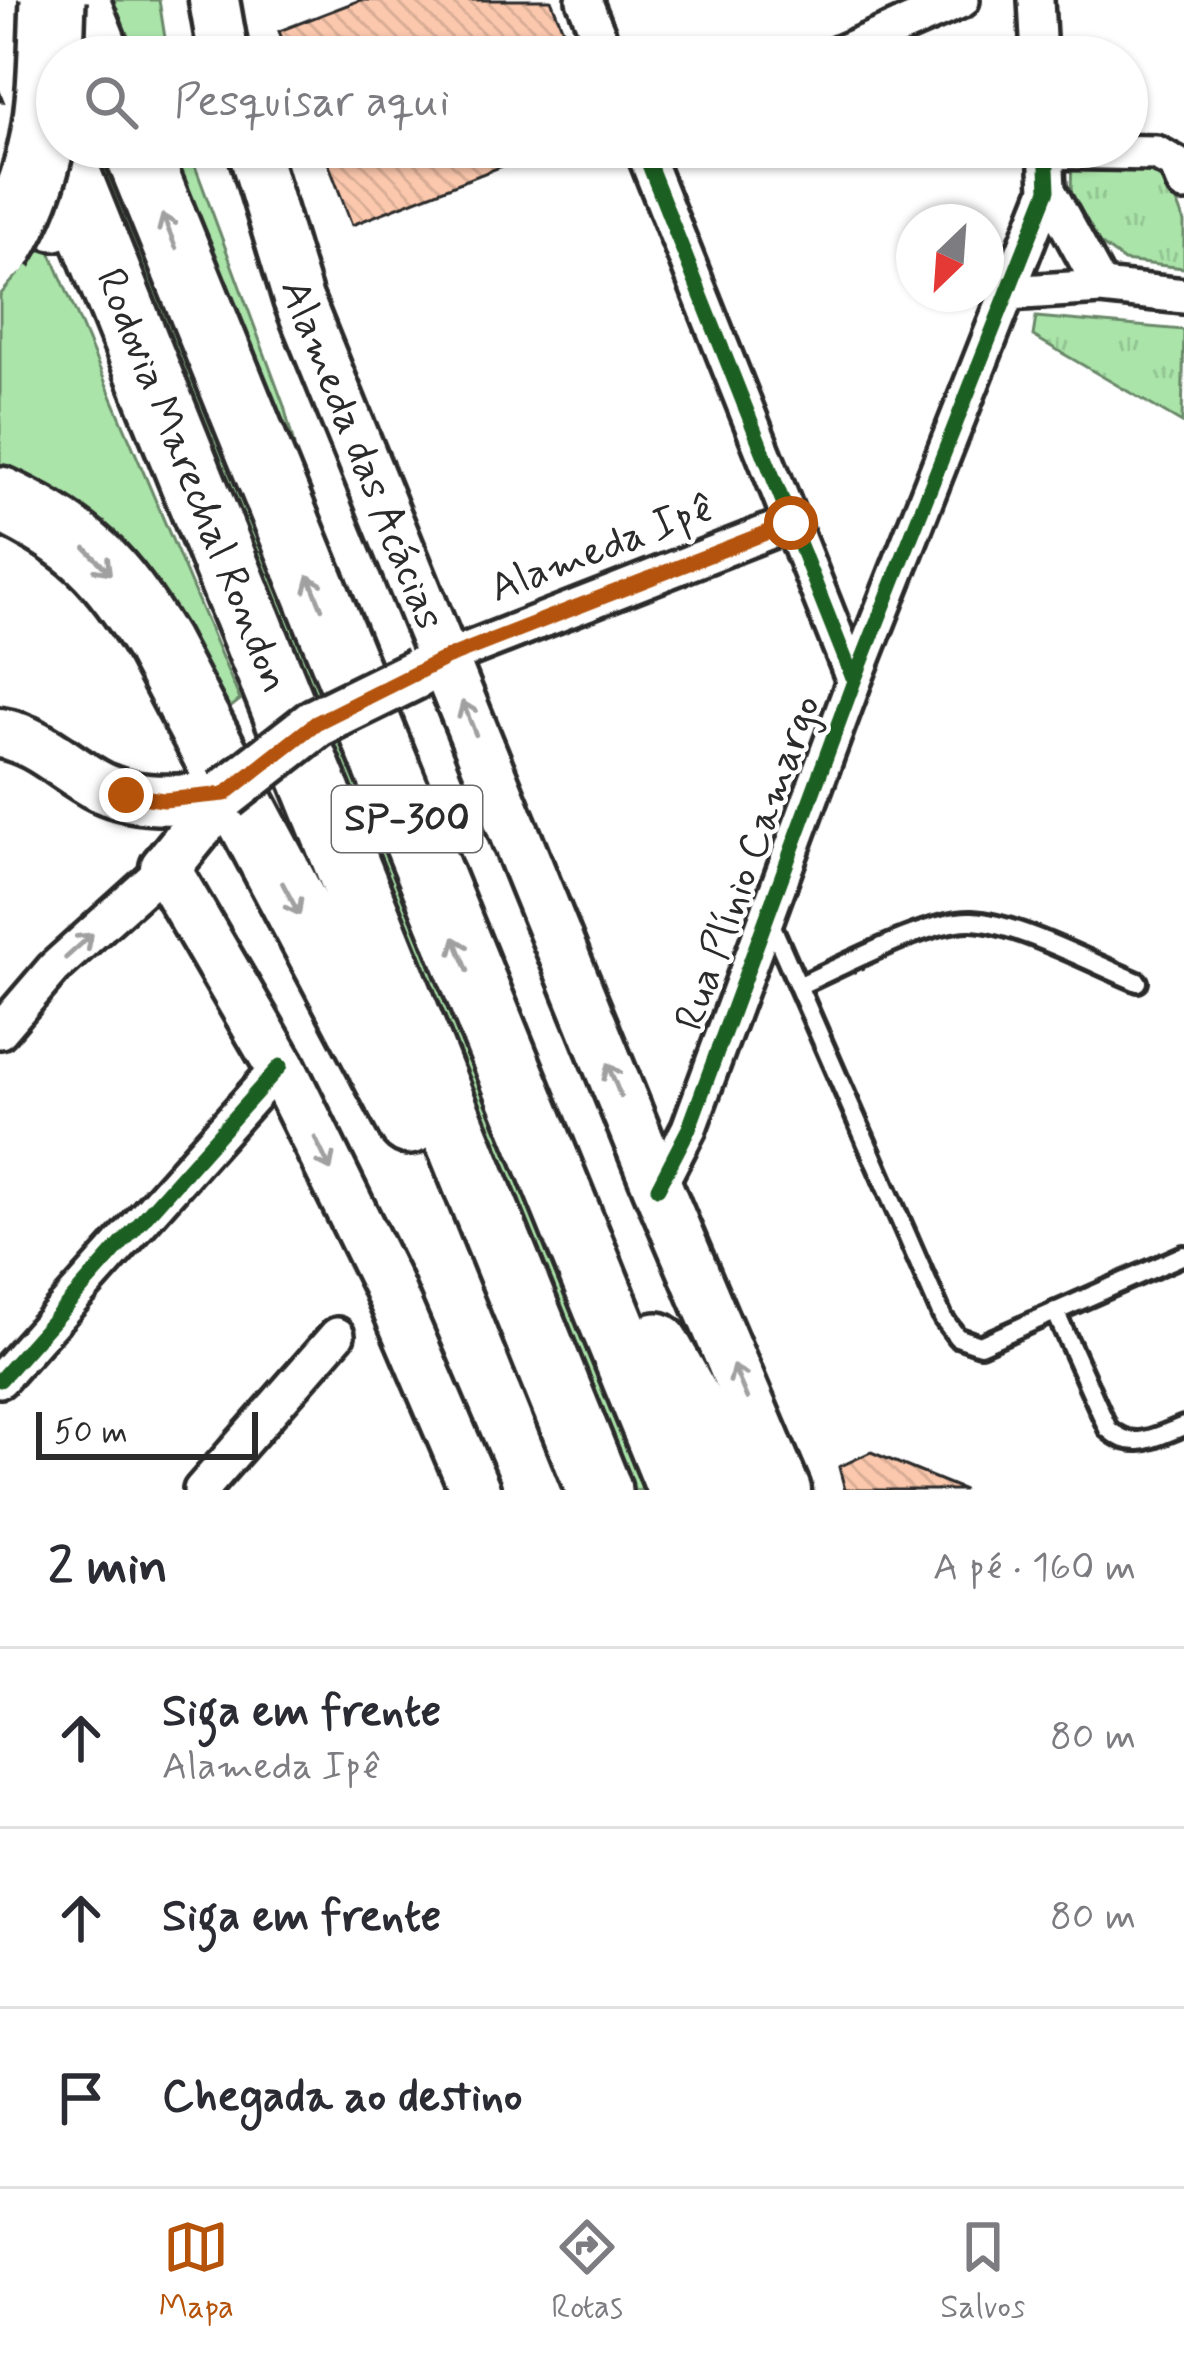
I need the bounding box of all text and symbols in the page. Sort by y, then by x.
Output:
search box [36,36,1148,168]
icon: search [78,69,144,135]
text: Pesquisar aqui [174,73,450,132]
north arrow [896,204,1004,312]
one-way arrow [157,213,178,250]
street label: Rodovia Marechal Rondon [82,261,302,701]
street label: Alameda das Acácias [266,274,457,638]
street label: Alameda Ipê [482,481,722,617]
route start [764,496,818,550]
one-way arrow [83,546,111,575]
one-way arrow [303,575,324,612]
street label: Rua Plínio Camargo [663,688,835,1038]
one-way arrow [457,700,478,737]
route end [99,768,153,822]
road number: SP-300 [332,786,482,852]
one-way arrow [280,880,303,916]
one-way arrow [63,933,94,960]
one-way arrow [449,936,470,973]
one-way arrow [602,1062,623,1099]
one-way arrow [313,1135,336,1171]
one-way arrow [728,1365,750,1401]
scale bar [36,1406,258,1459]
text: 50 m [54,1411,128,1455]
text: 2 min [48,1535,168,1601]
text: A pé · 160 m [933,1543,1136,1594]
text: Siga em frente [162,1683,441,1742]
icon: ahead [48,1705,114,1771]
text: 80 m [1050,1712,1136,1763]
text: Alameda Ipê [162,1742,381,1793]
icon: ahead [48,1885,114,1951]
text: Siga em frente [162,1888,441,1947]
text: 80 m [1050,1892,1136,1943]
icon: arrive [48,2065,114,2131]
text: Chegada ao destino [162,2068,522,2127]
tab: Mapa [159,2214,234,2330]
tab: Rotas [551,2214,623,2330]
tab: Salvos [940,2214,1025,2330]

